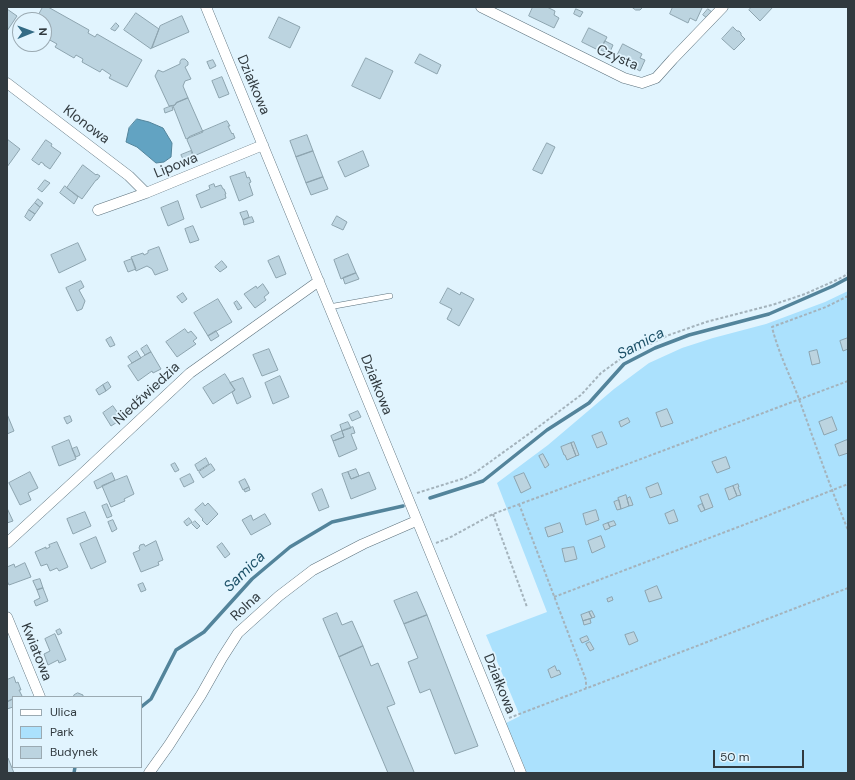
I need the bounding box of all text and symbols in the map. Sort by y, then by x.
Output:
north arrow [12,12,52,52]
text: N [36,28,50,36]
street label: Czysta [594,42,640,74]
street label: Działkowa [233,53,273,117]
street label: Klonowa [59,102,113,148]
street label: Lipowa [152,150,200,182]
water label: Samica [614,324,668,364]
street label: Działkowa [356,353,396,417]
street label: Niedźwiedzia [110,359,184,429]
water label: Samica [220,548,270,596]
street label: Rolna [227,589,265,625]
street label: Kwiatowa [17,621,55,683]
street label: Działkowa [479,652,519,716]
legend [12,696,142,768]
text: Ulica [50,704,77,720]
text: Park [50,724,74,740]
scale bar [715,742,806,768]
text: Budynek [50,744,98,760]
text: 50 m [720,749,749,765]

